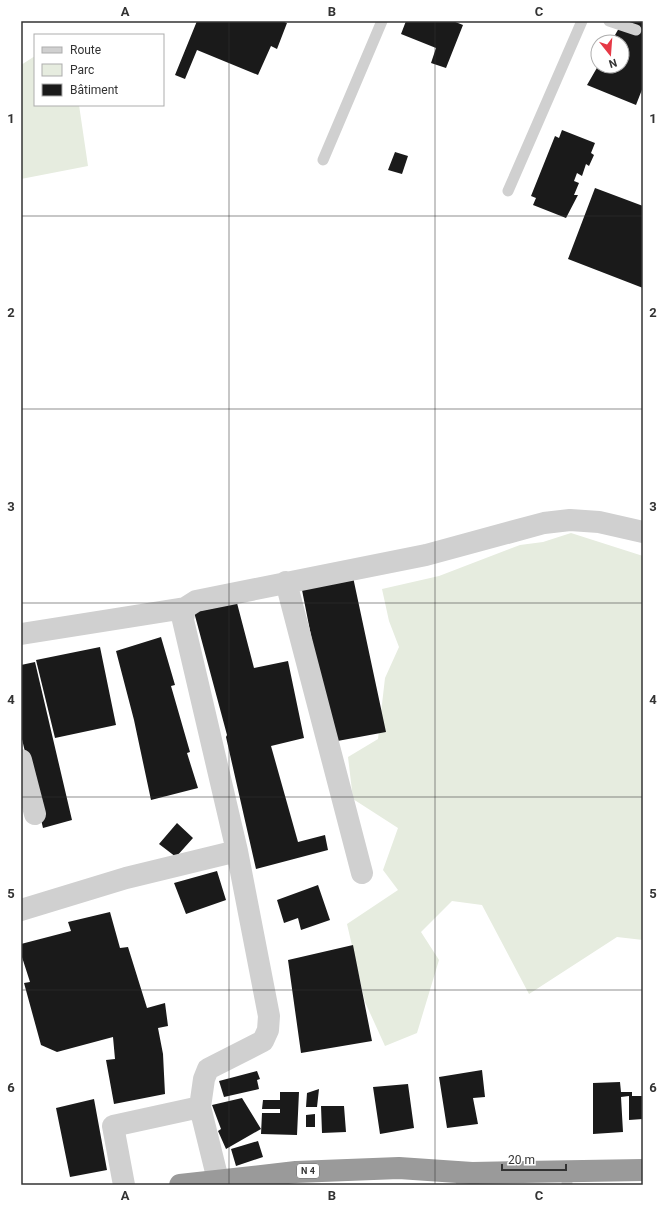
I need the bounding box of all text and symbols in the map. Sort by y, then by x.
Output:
text: A [121,4,130,19]
text: B [328,4,336,19]
text: C [535,4,544,19]
legend [34,34,164,106]
north arrow [590,34,630,74]
text: Route [70,43,101,57]
text: N [607,56,618,71]
text: Parc [70,63,94,77]
text: Bâtiment [70,83,118,97]
text: 1 [7,111,15,126]
text: 1 [649,111,657,126]
text: 2 [7,305,15,320]
text: 2 [649,305,657,320]
text: 3 [7,499,15,514]
text: 3 [649,499,657,514]
text: 4 [7,692,15,707]
text: 4 [649,692,657,707]
text: 5 [7,886,15,901]
text: 5 [649,886,657,901]
text: 6 [7,1080,15,1095]
text: 6 [649,1080,657,1095]
scale bar [502,1146,566,1172]
text: 20 m [508,1153,535,1167]
road number: N 4 [297,1164,319,1178]
text: A [121,1188,130,1203]
text: B [328,1188,336,1203]
text: C [535,1188,544,1203]

